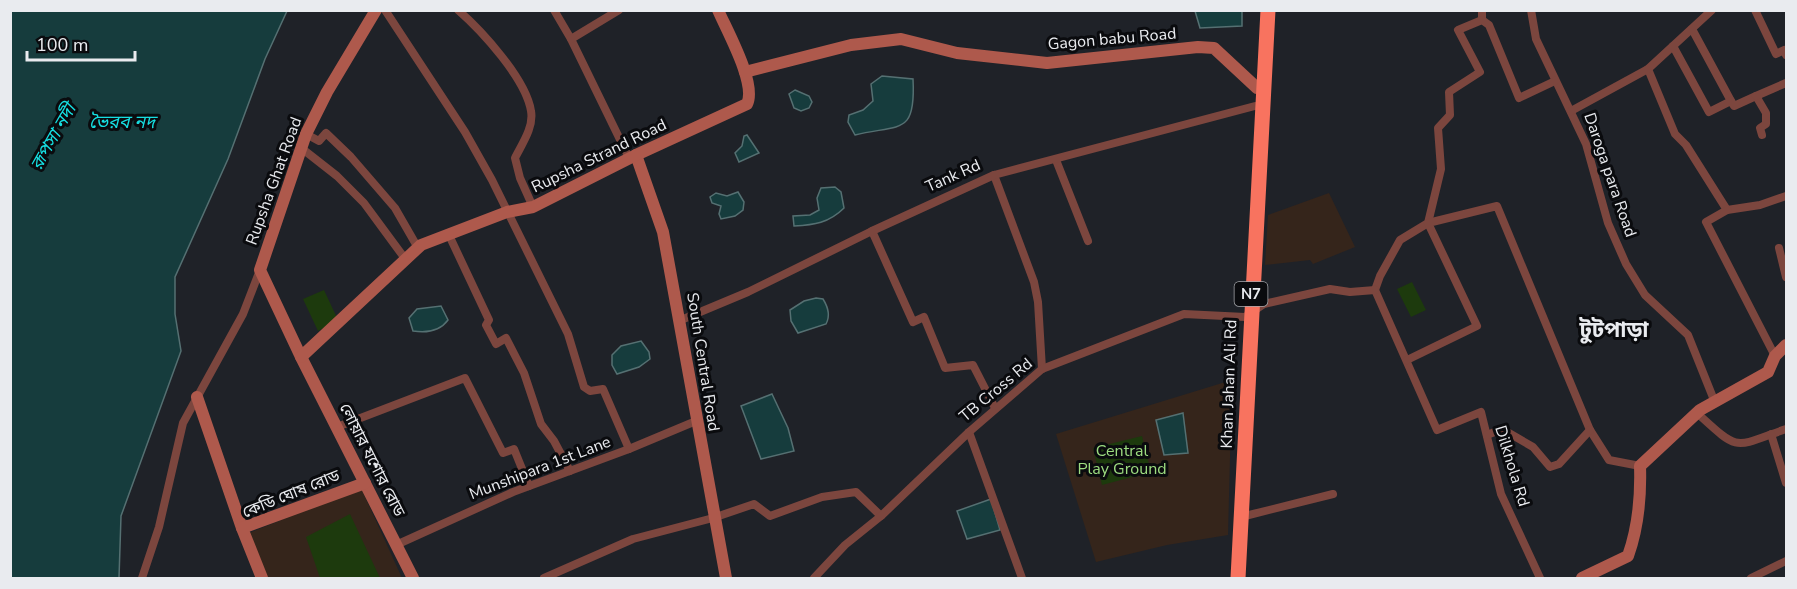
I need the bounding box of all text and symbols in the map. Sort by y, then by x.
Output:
street label: Gagon babu Road [1047,22,1177,56]
scale bar [27,24,135,62]
text: 100 m [36,33,88,57]
water label: রূপসা নদী [24,97,83,175]
water label: ভৈরব নদ [89,110,158,134]
street label: Daroga para Road [1578,110,1642,240]
street label: Rupsha Ghat Road [241,114,307,248]
street label: Rupsha Strand Road [528,114,670,198]
street label: Tank Rd [922,154,984,198]
road number: N7 [1234,282,1268,306]
street label: South Central Road [681,291,725,433]
district label: টুটপাড়া [1578,315,1649,345]
street label: Khan Jahan Ali Rd [1216,319,1242,449]
street label: TB Cross Rd [955,353,1037,427]
street label: লোয়ার যশোর রোড [334,400,410,521]
street label: Dilkhola Rd [1489,423,1535,509]
street label: Munshipara 1st Lane [466,431,614,505]
park label: Central Play Ground [1077,440,1167,480]
street label: কেডি ঘোষ রোড [239,464,344,524]

